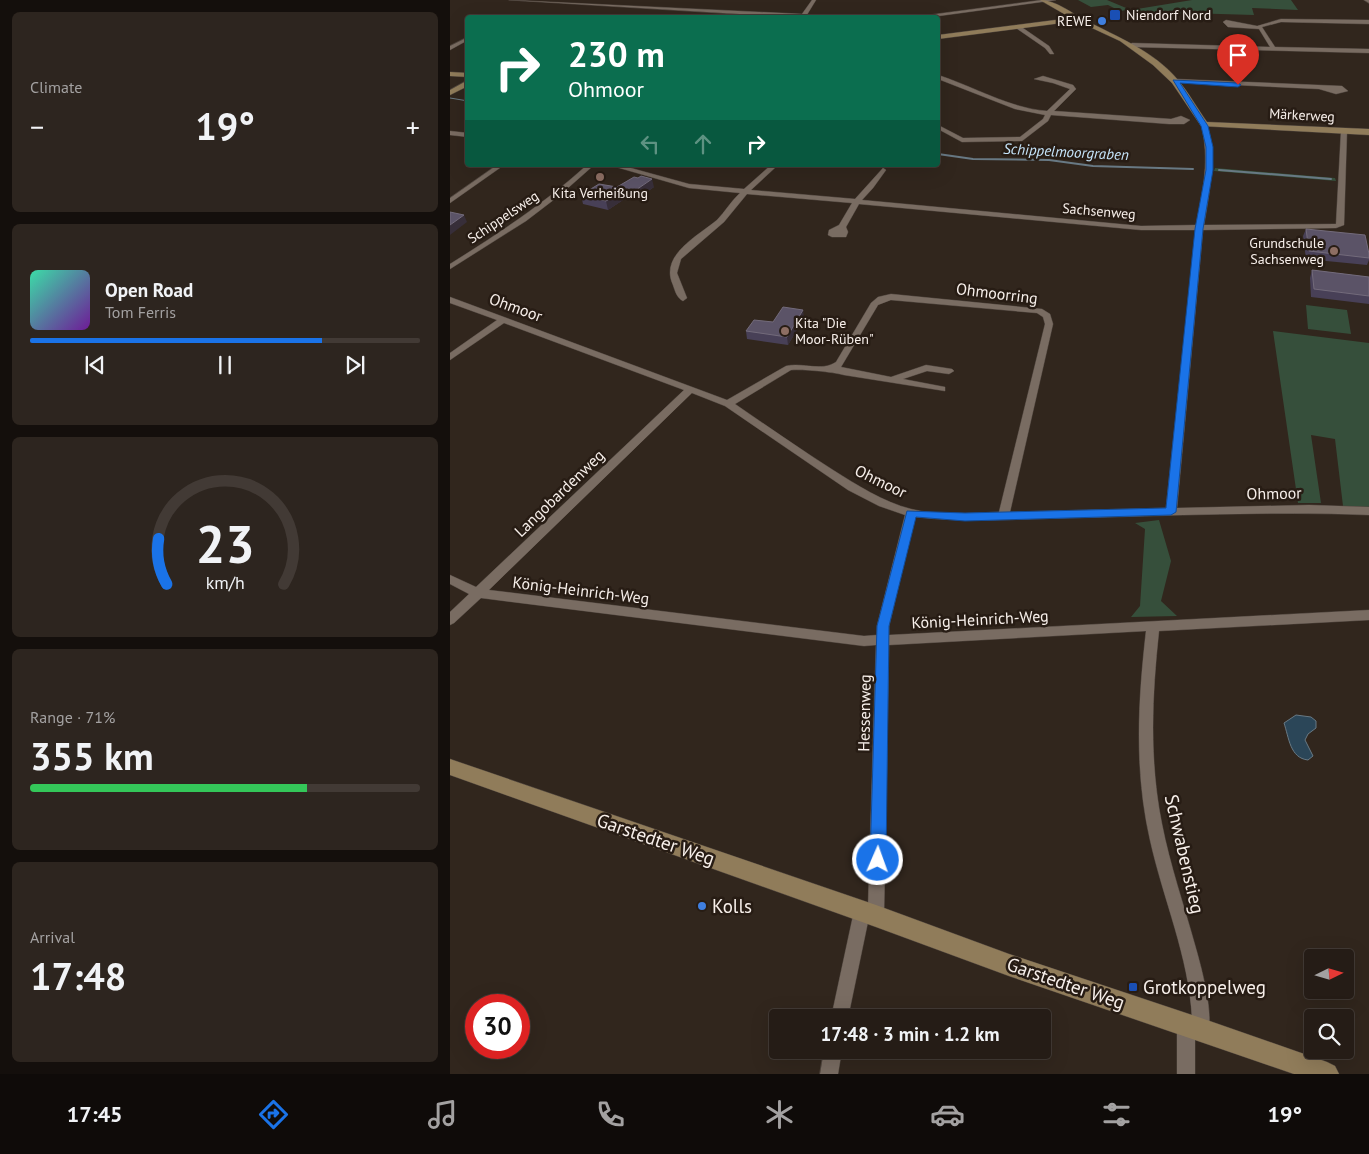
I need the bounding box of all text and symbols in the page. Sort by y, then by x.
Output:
place label: Niendorf Nord [1126,6,1211,24]
marker: Niendorf Nord [1108,8,1122,22]
place label: REWE [1057,12,1092,30]
marker: REWE [1096,15,1108,27]
text: 230 m [568,31,665,77]
pin [1217,34,1259,85]
icon: right [485,35,550,100]
icon: arrive [1224,41,1252,69]
text: Ohmoor [568,75,644,103]
text: Climate [30,77,82,97]
text: 19° [195,101,255,150]
street label: Märkerweg [1269,104,1335,126]
text: − [30,108,44,145]
text: + [406,108,420,145]
icon: left [636,130,664,158]
icon: ahead [689,130,717,158]
icon: right [742,130,770,158]
water label: Schippelmoorgraben [1003,139,1129,164]
marker: Kita Verheißung [594,171,606,183]
place label: Kita Verheißung [552,184,648,202]
street label: Schippelsweg [464,187,542,247]
street label: Sachsenweg [1062,199,1136,223]
place label: Grundschule Sachsenweg [1249,234,1324,268]
marker: Grundschule Sachsenweg [1328,245,1340,257]
text: Open Road [105,278,193,302]
street label: Ohmoorring [955,278,1039,308]
street label: Ohmoor [487,288,546,326]
text: Tom Ferris [105,302,176,322]
place label: Kita "Die Moor-Rüben" [795,314,874,348]
marker: Kita "Die Moor-Rüben" [779,325,791,337]
icon: previous [81,351,109,379]
icon: pause [211,351,239,379]
icon: next [341,351,369,379]
street label: Langobardenweg [510,445,608,541]
street label: Ohmoor [852,460,911,502]
street label: Ohmoor [1246,483,1302,503]
text: 23 [196,510,254,577]
text: km/h [205,571,245,594]
street label: König-Heinrich-Weg [512,572,650,608]
street label: König-Heinrich-Weg [911,605,1049,633]
street label: Hessenweg [853,674,875,752]
text: Range · 71% [30,707,115,727]
text: 355 km [30,731,154,780]
street label: Schwabenstieg [1160,792,1210,916]
street label: Garstedter Weg [594,808,718,870]
position arrow [851,833,903,885]
place label: Kolls [712,894,752,918]
marker: Kolls [696,900,708,912]
text: Arrival [30,927,75,947]
north arrow [1304,949,1354,999]
map controls [1304,949,1354,1059]
text: 17:48 [30,951,126,1000]
street label: Garstedter Weg [1004,952,1128,1014]
place label: Grotkoppelweg [1143,975,1266,999]
marker: Grotkoppelweg [1127,981,1139,993]
speed limit sign: 30 [465,994,530,1059]
button: search [1304,1009,1354,1059]
text: 17:48 · 3 min · 1.2 km [820,1022,1000,1046]
icon: directions [256,1097,291,1132]
icon: music [425,1097,460,1132]
icon: phone [593,1097,628,1132]
icon: climate [762,1097,797,1132]
icon: car [930,1097,965,1132]
icon: filters [1099,1097,1134,1132]
text: 17:45 [67,1100,123,1128]
text: 19° [1268,1100,1302,1128]

